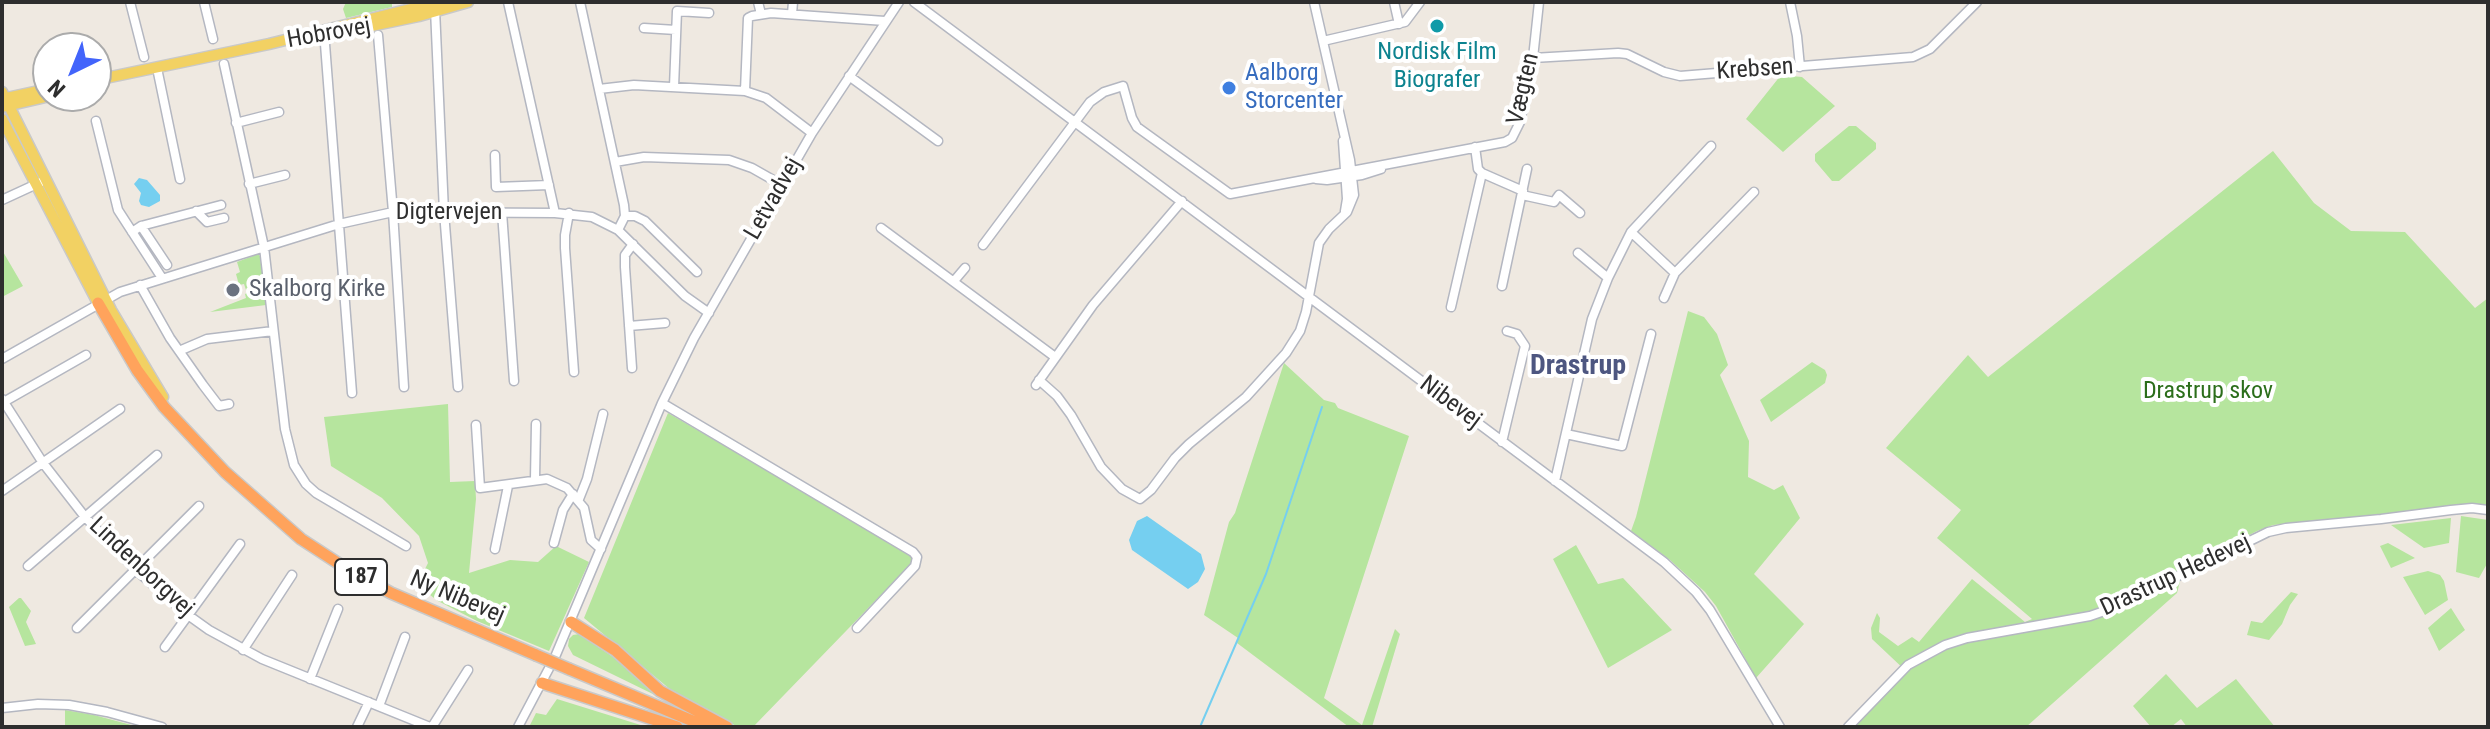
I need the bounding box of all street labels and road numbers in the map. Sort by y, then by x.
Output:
street label: Hobrovej [285,12,373,56]
street label: Vægten [1502,50,1546,128]
street label: Krebsen [1716,53,1794,87]
street label: Letvadvej [739,153,809,245]
street label: Digtervejen [396,199,502,227]
street label: Nibevej [1413,370,1487,436]
street label: Lindenborgvej [83,512,199,624]
street label: Drastrup Hedevej [2096,529,2256,623]
road number: 187 [335,559,387,595]
street label: Ny Nibevej [405,565,509,631]

